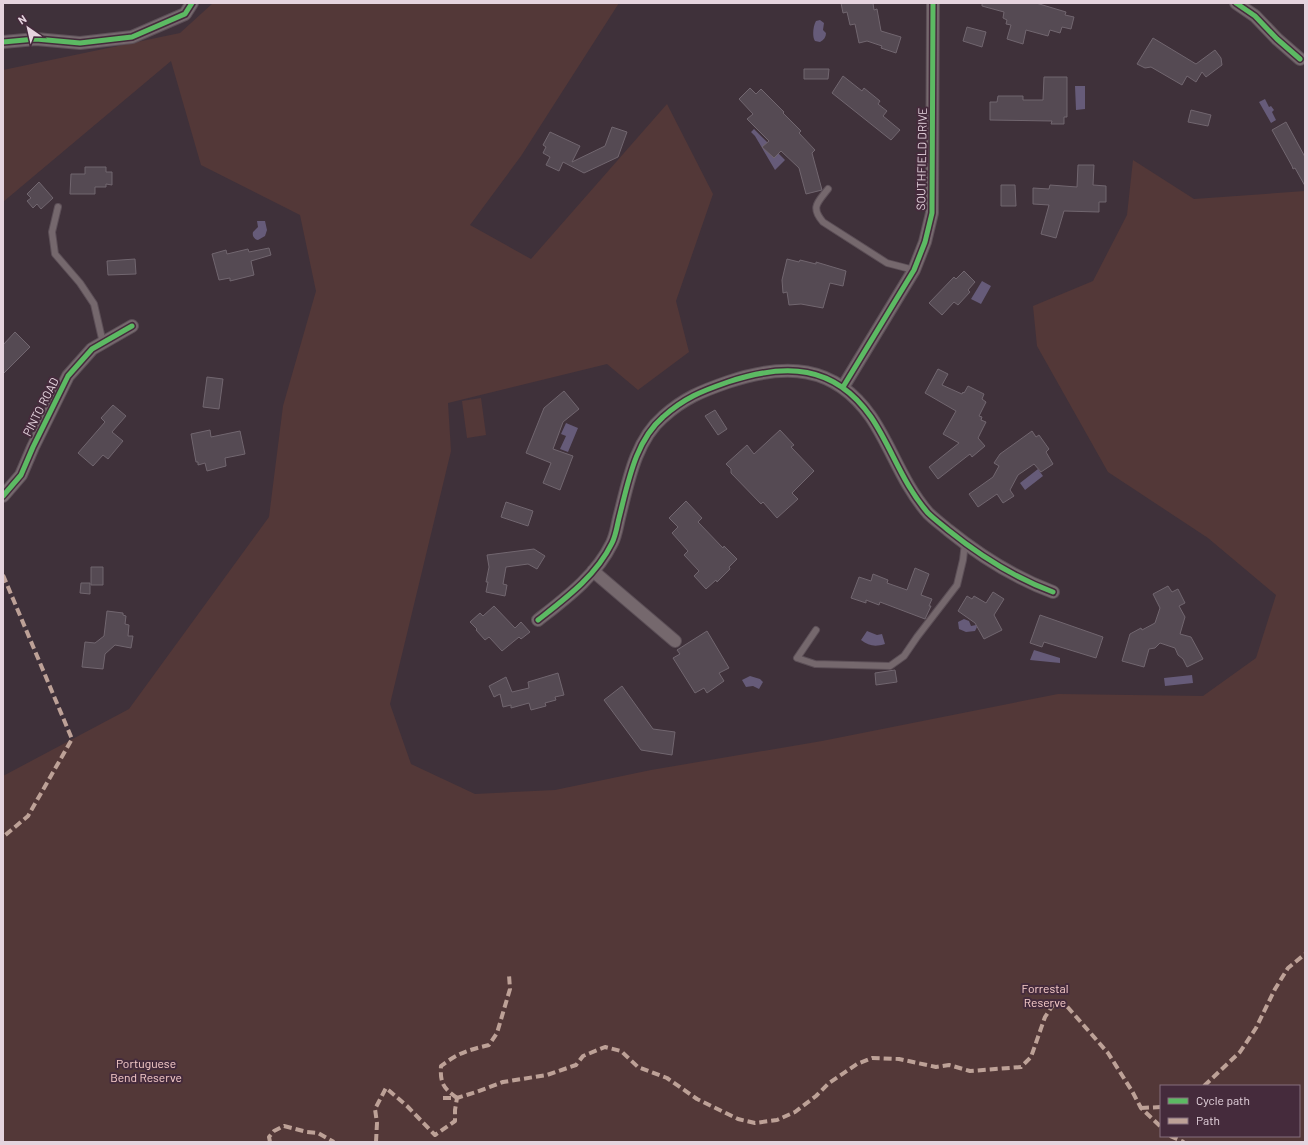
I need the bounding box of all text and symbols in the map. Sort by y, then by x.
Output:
north arrow [8,8,48,48]
text: N [15,12,29,27]
street label: SOUTHFIELD DRIVE [913,107,929,210]
street label: PINTO ROAD [19,375,61,438]
park label: Forrestal Reserve [1022,981,1068,1009]
park label: Portuguese Bend Reserve [110,1056,182,1084]
legend [1160,1085,1300,1137]
text: Cycle path [1196,1093,1250,1107]
text: Path [1196,1113,1220,1127]

